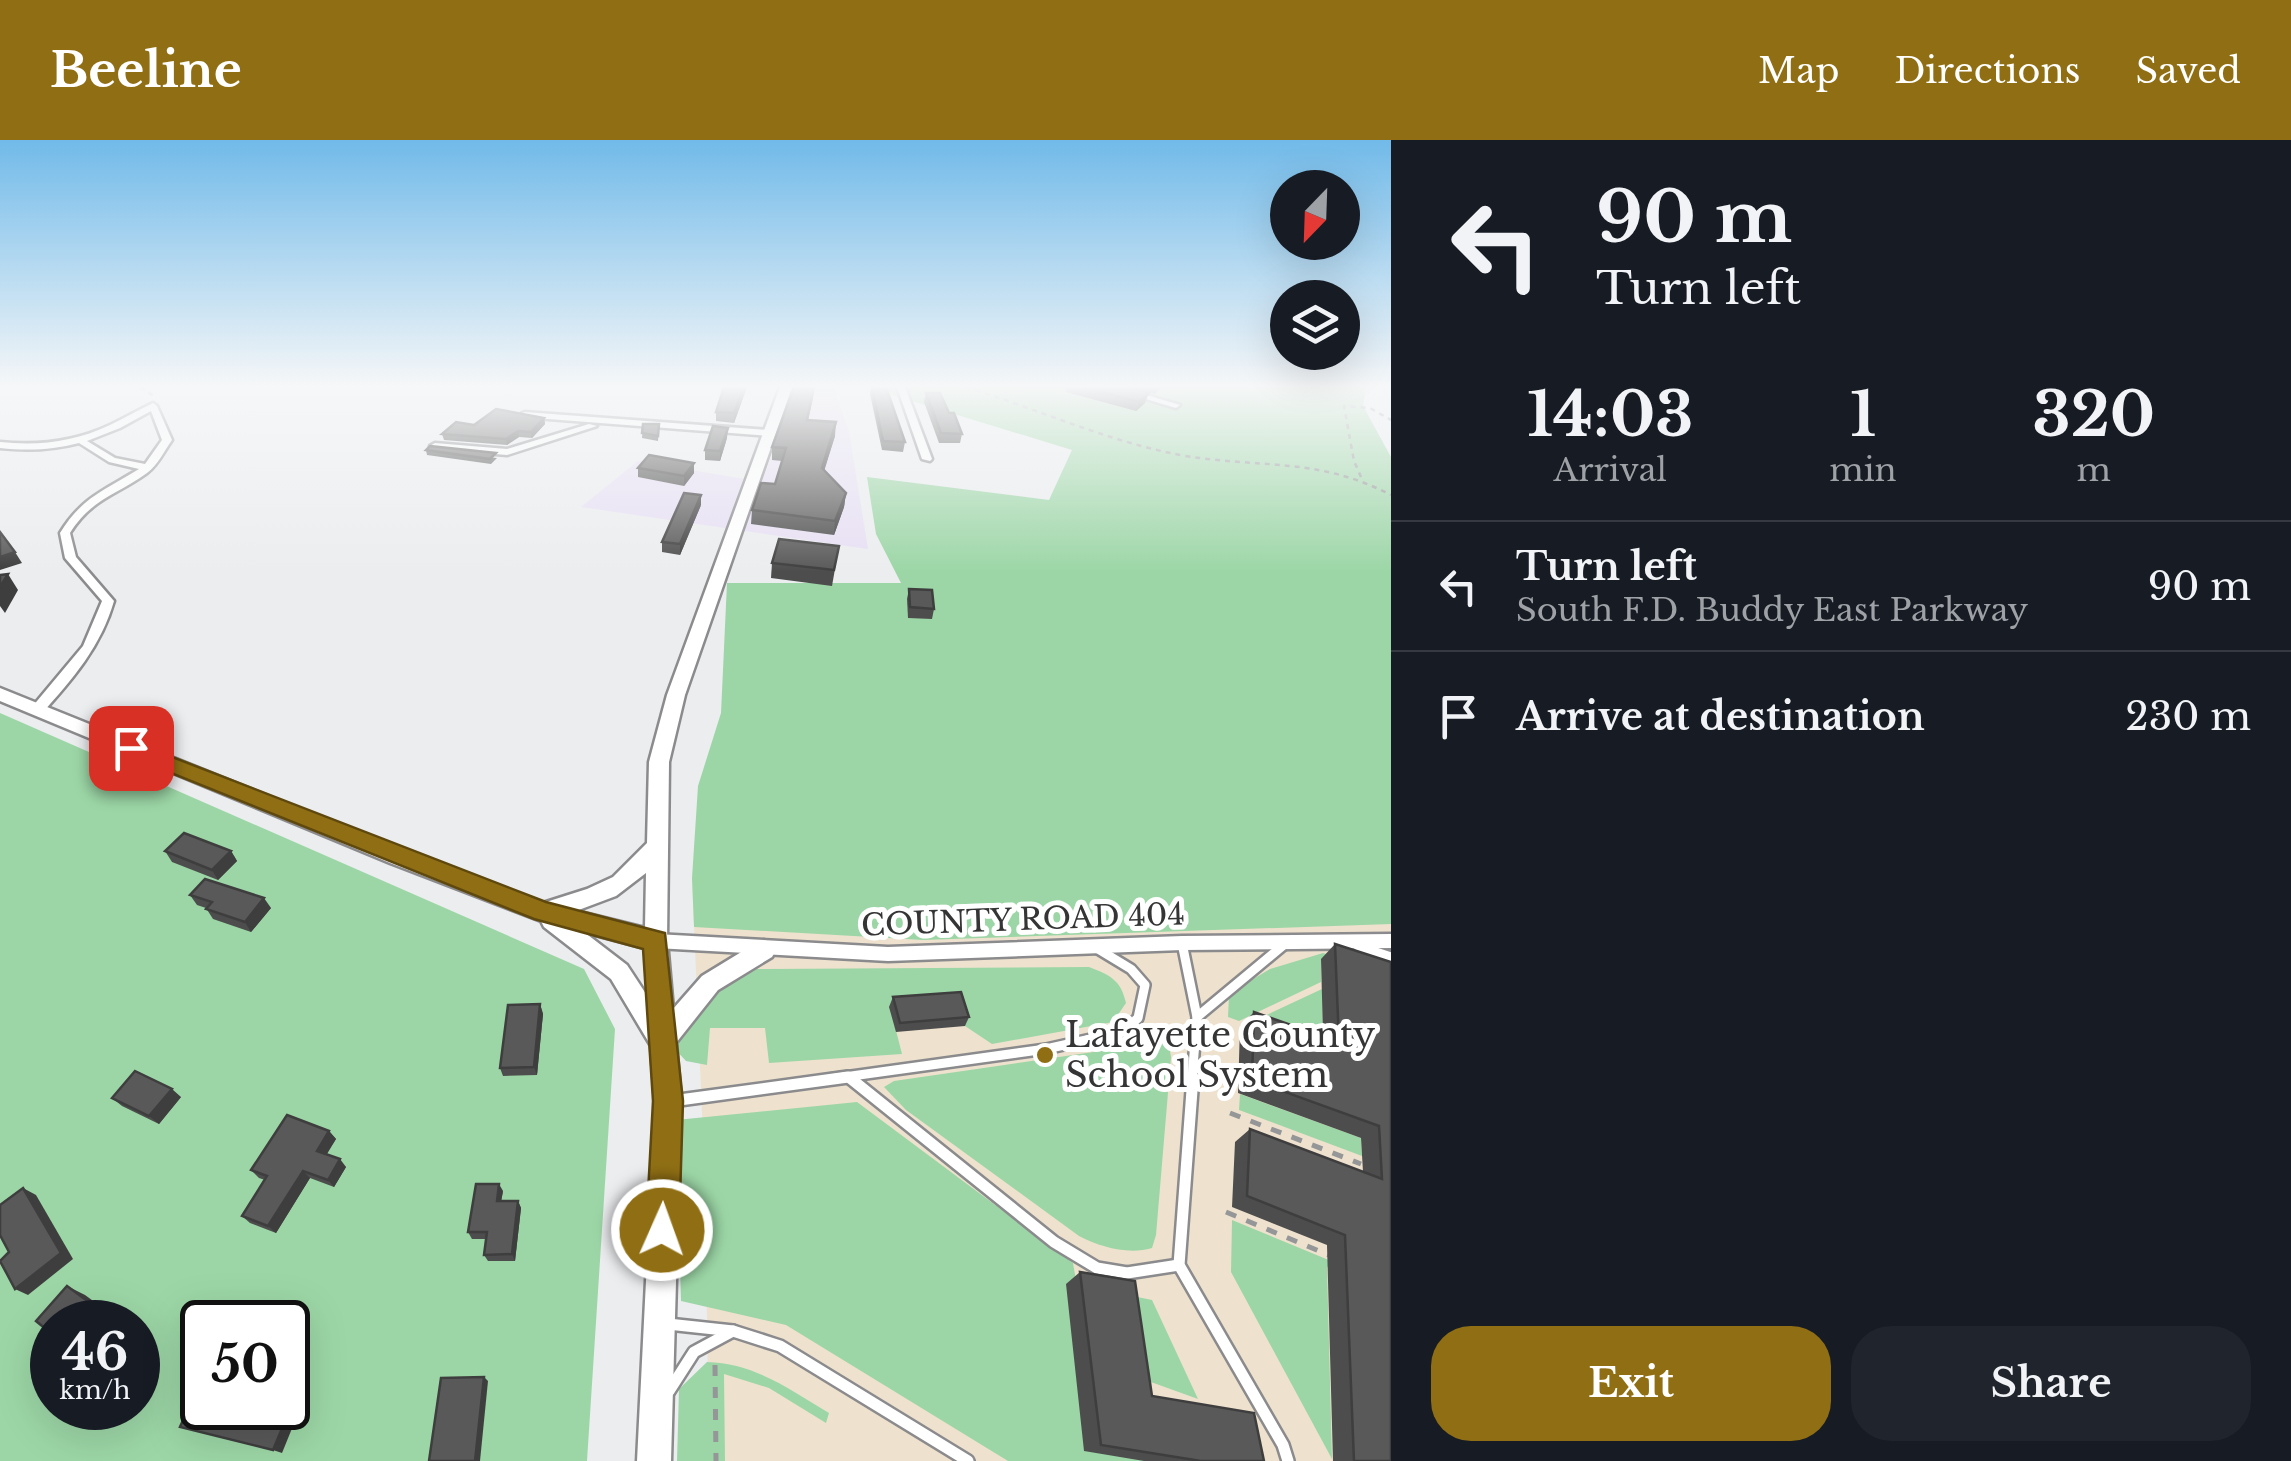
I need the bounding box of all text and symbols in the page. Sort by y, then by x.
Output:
text: Beeline [50,40,242,100]
text: Map [1758,49,1839,92]
text: Directions [1894,49,2080,92]
text: Saved [2135,49,2241,92]
north arrow [1270,170,1360,260]
map controls [1270,170,1360,370]
text: 90 m [1596,174,1792,261]
icon: left [1431,180,1561,310]
text: Turn left [1596,260,1801,316]
button: layers [1270,280,1360,370]
text: 14:03 [1527,378,1693,452]
text: 1 [1850,378,1876,452]
text: 320 [2032,378,2155,452]
text: Arrival [1554,450,1667,490]
text: min [1829,450,1897,490]
text: m [2077,450,2111,490]
text: Turn left [1516,543,1697,590]
icon: left [1431,559,1486,614]
text: 90 m [2148,563,2251,610]
text: South F.D. Buddy East Parkway [1516,590,2028,630]
icon: arrive [1431,689,1486,744]
text: Arrive at destination [1516,693,1925,740]
text: 230 m [2125,693,2251,740]
pin [89,706,174,791]
icon: arrive [104,721,159,776]
street label: COUNTY ROAD 404 [861,895,1185,944]
place label: Lafayette County School System [1065,1013,1375,1096]
marker: Lafayette County School System [1034,1044,1056,1066]
position arrow [610,1178,714,1282]
speed limit sign: 50 [180,1300,310,1430]
text: 46 [62,1321,128,1384]
button: Exit [1431,1326,1831,1441]
button: Share [1851,1326,2251,1441]
text: km/h [60,1375,130,1406]

